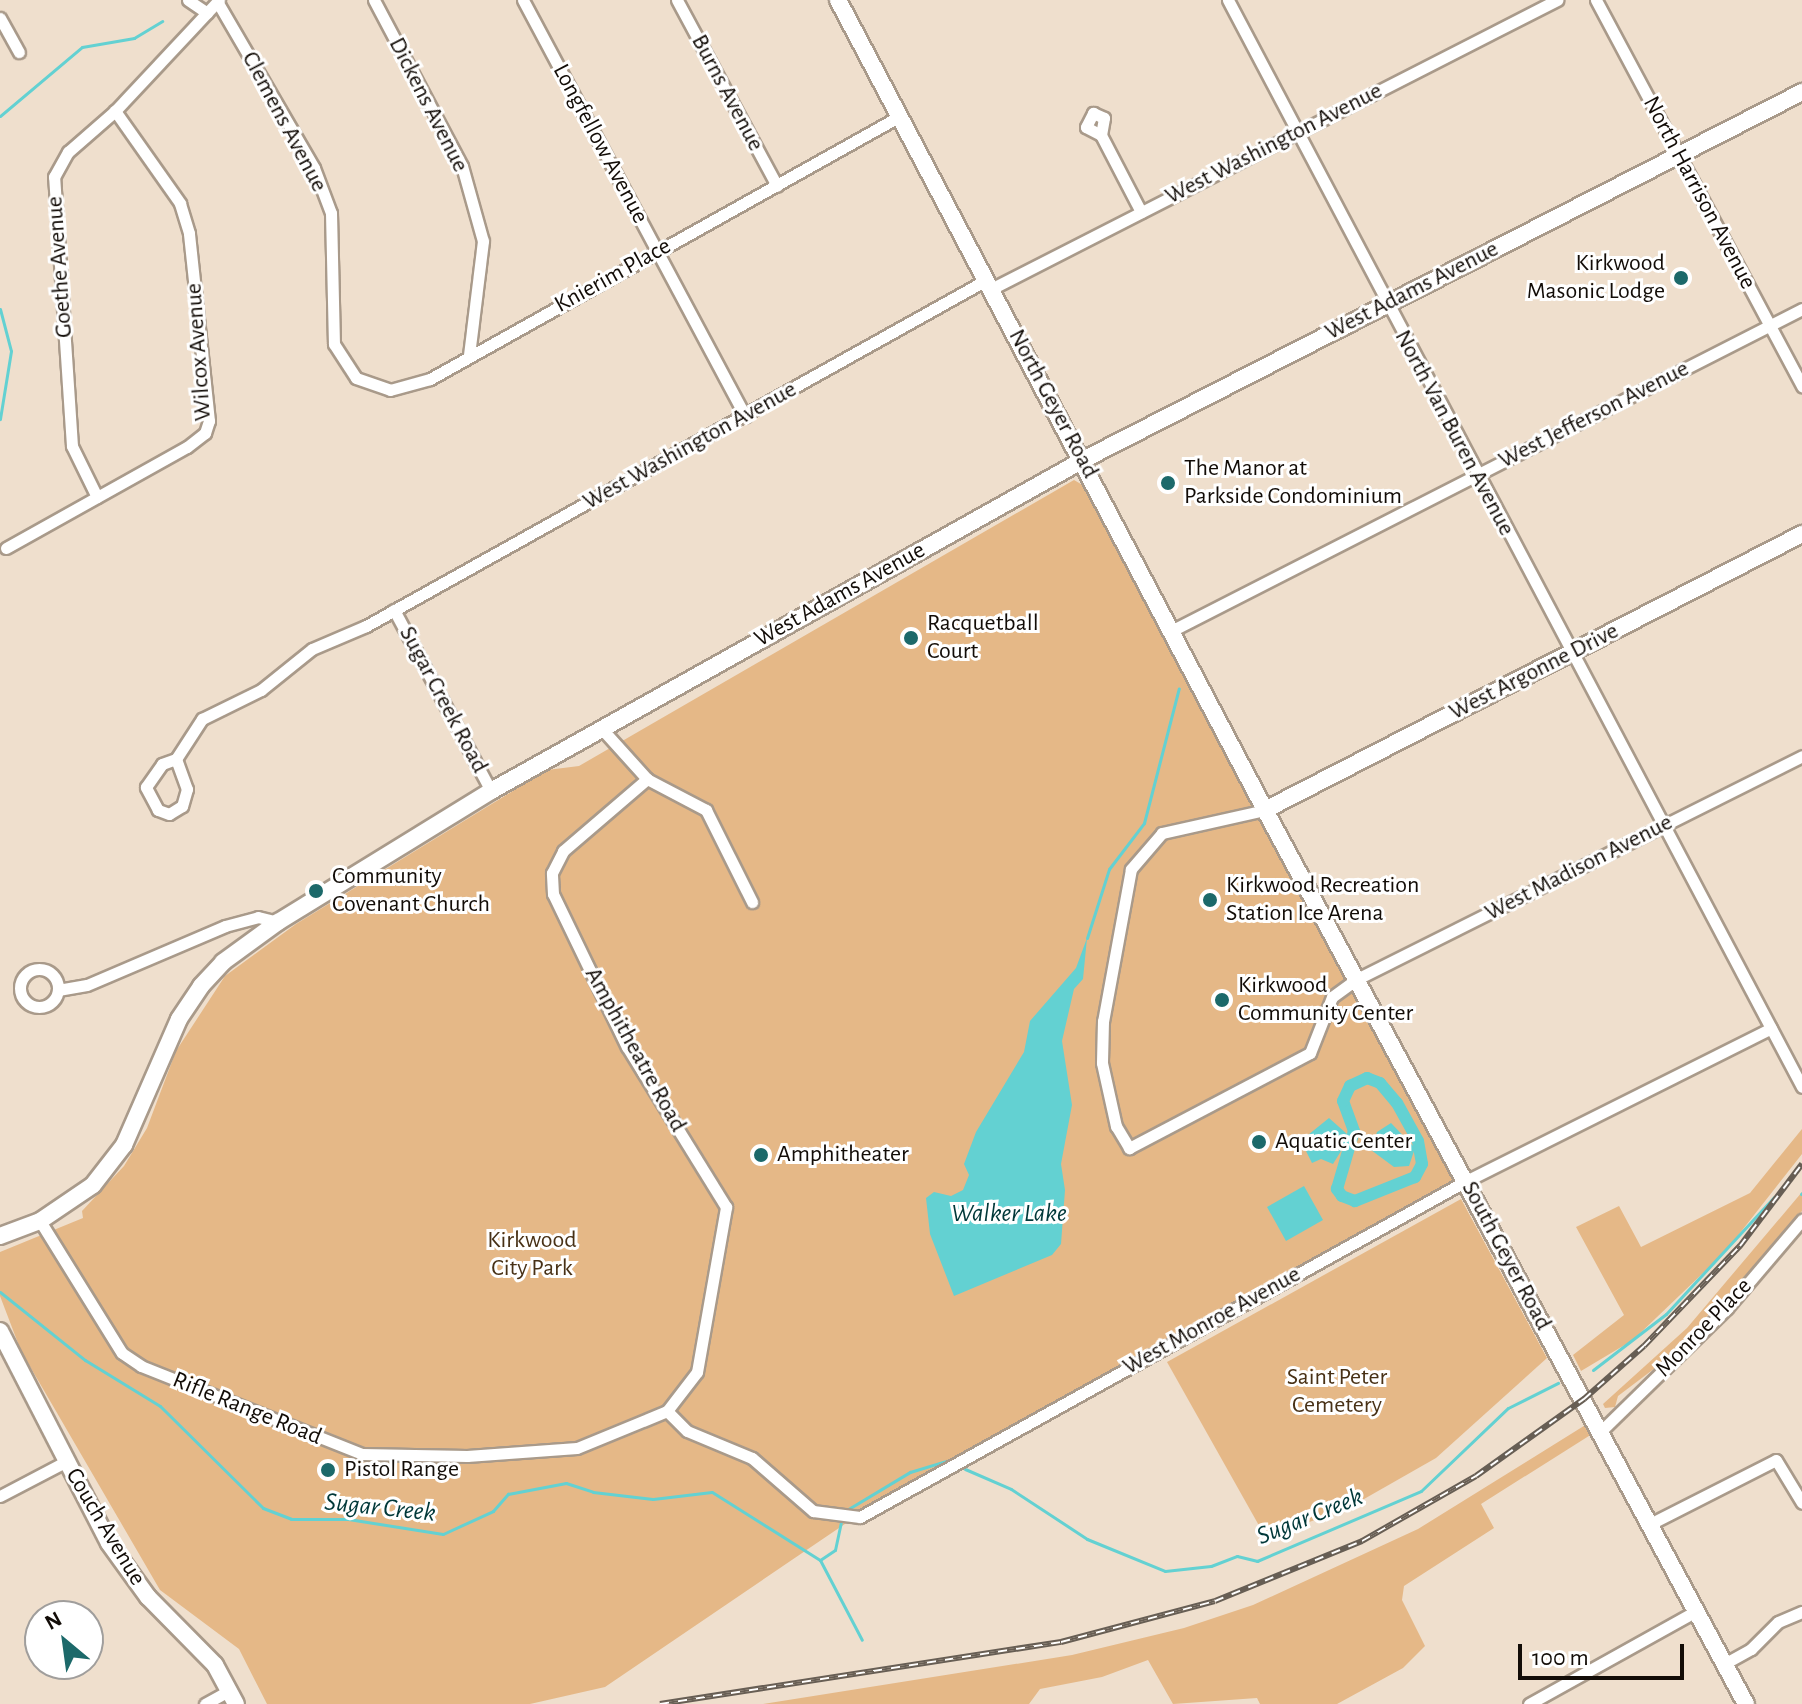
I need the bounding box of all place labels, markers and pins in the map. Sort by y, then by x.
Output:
place label: Kirkwood Masonic Lodge [1527,250,1665,306]
marker: Kirkwood Masonic Lodge [1672,269,1690,287]
place label: The Manor at Parkside Condominium [1184,455,1402,511]
marker: The Manor at Parkside Condominium [1159,474,1177,492]
place label: Racquetball Court [927,610,1039,666]
marker: Racquetball Court [902,629,920,647]
place label: Community Covenant Church [332,863,490,919]
place label: Kirkwood Recreation Station Ice Arena [1226,872,1419,928]
marker: Community Covenant Church [307,882,325,900]
marker: Kirkwood Recreation Station Ice Arena [1201,891,1219,909]
place label: Kirkwood Community Center [1238,972,1413,1028]
marker: Kirkwood Community Center [1213,991,1231,1009]
place label: Aquatic Center [1275,1128,1412,1156]
marker: Aquatic Center [1250,1133,1268,1151]
place label: Amphitheater [777,1141,909,1169]
marker: Amphitheater [752,1146,770,1164]
place label: Pistol Range [344,1456,459,1484]
marker: Pistol Range [319,1461,337,1479]

